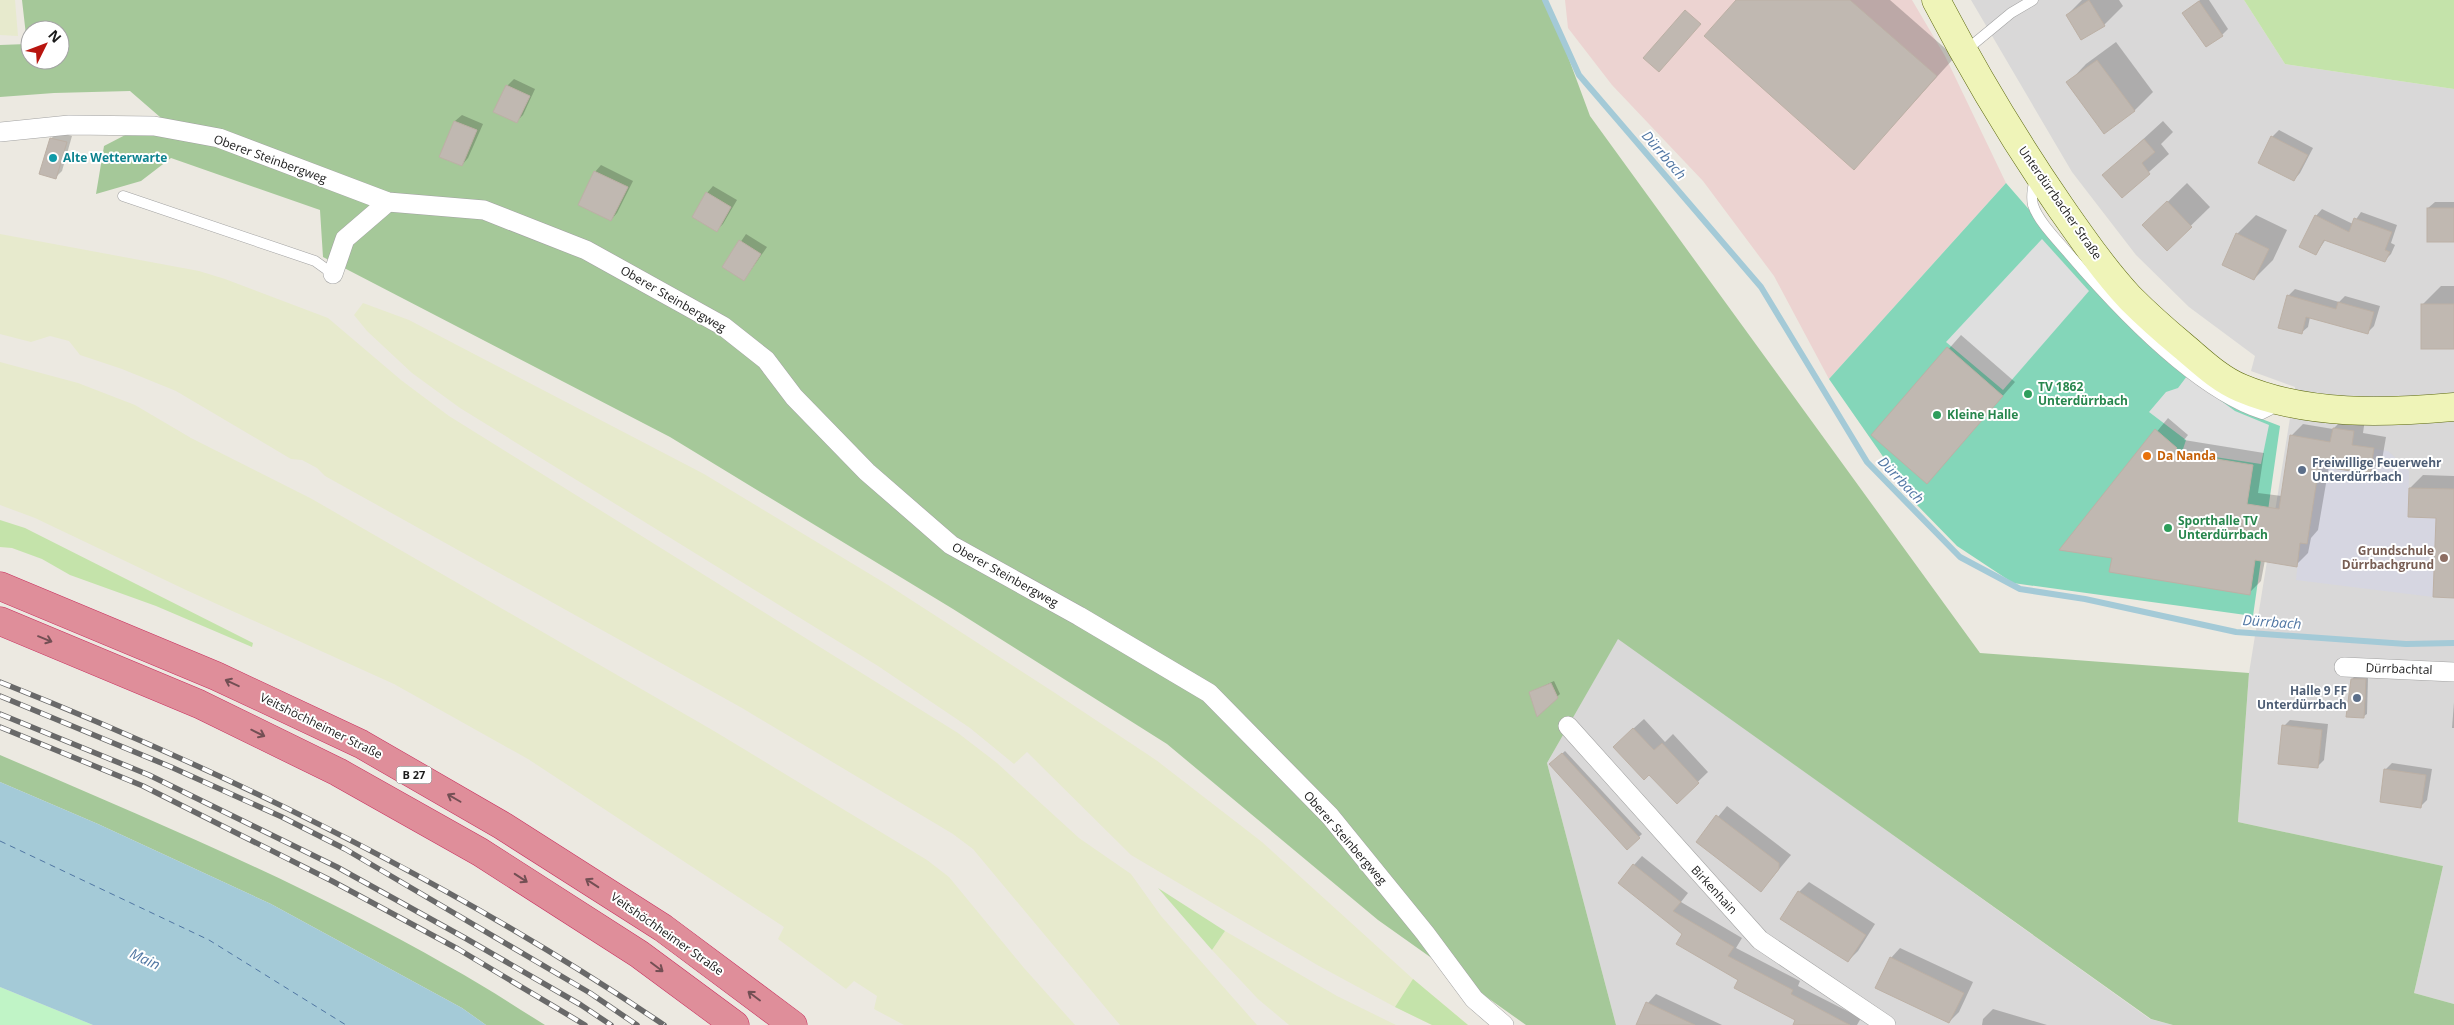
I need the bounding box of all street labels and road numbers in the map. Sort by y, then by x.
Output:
street label: Oberer Steinbergweg [211,130,329,187]
street label: Unterdürrbacher Straße [2015,143,2106,263]
street label: Oberer Steinbergweg [617,261,729,336]
street label: Oberer Steinbergweg [949,538,1062,611]
street label: Dürrbachtal [2365,659,2433,678]
street label: Veitshöchheimer Straße [257,688,386,763]
road number: B 27 [396,766,432,784]
street label: Oberer Steinbergweg [1300,787,1391,889]
street label: Birkenhain [1688,862,1741,918]
street label: Veitshöchheimer Straße [607,888,727,979]

